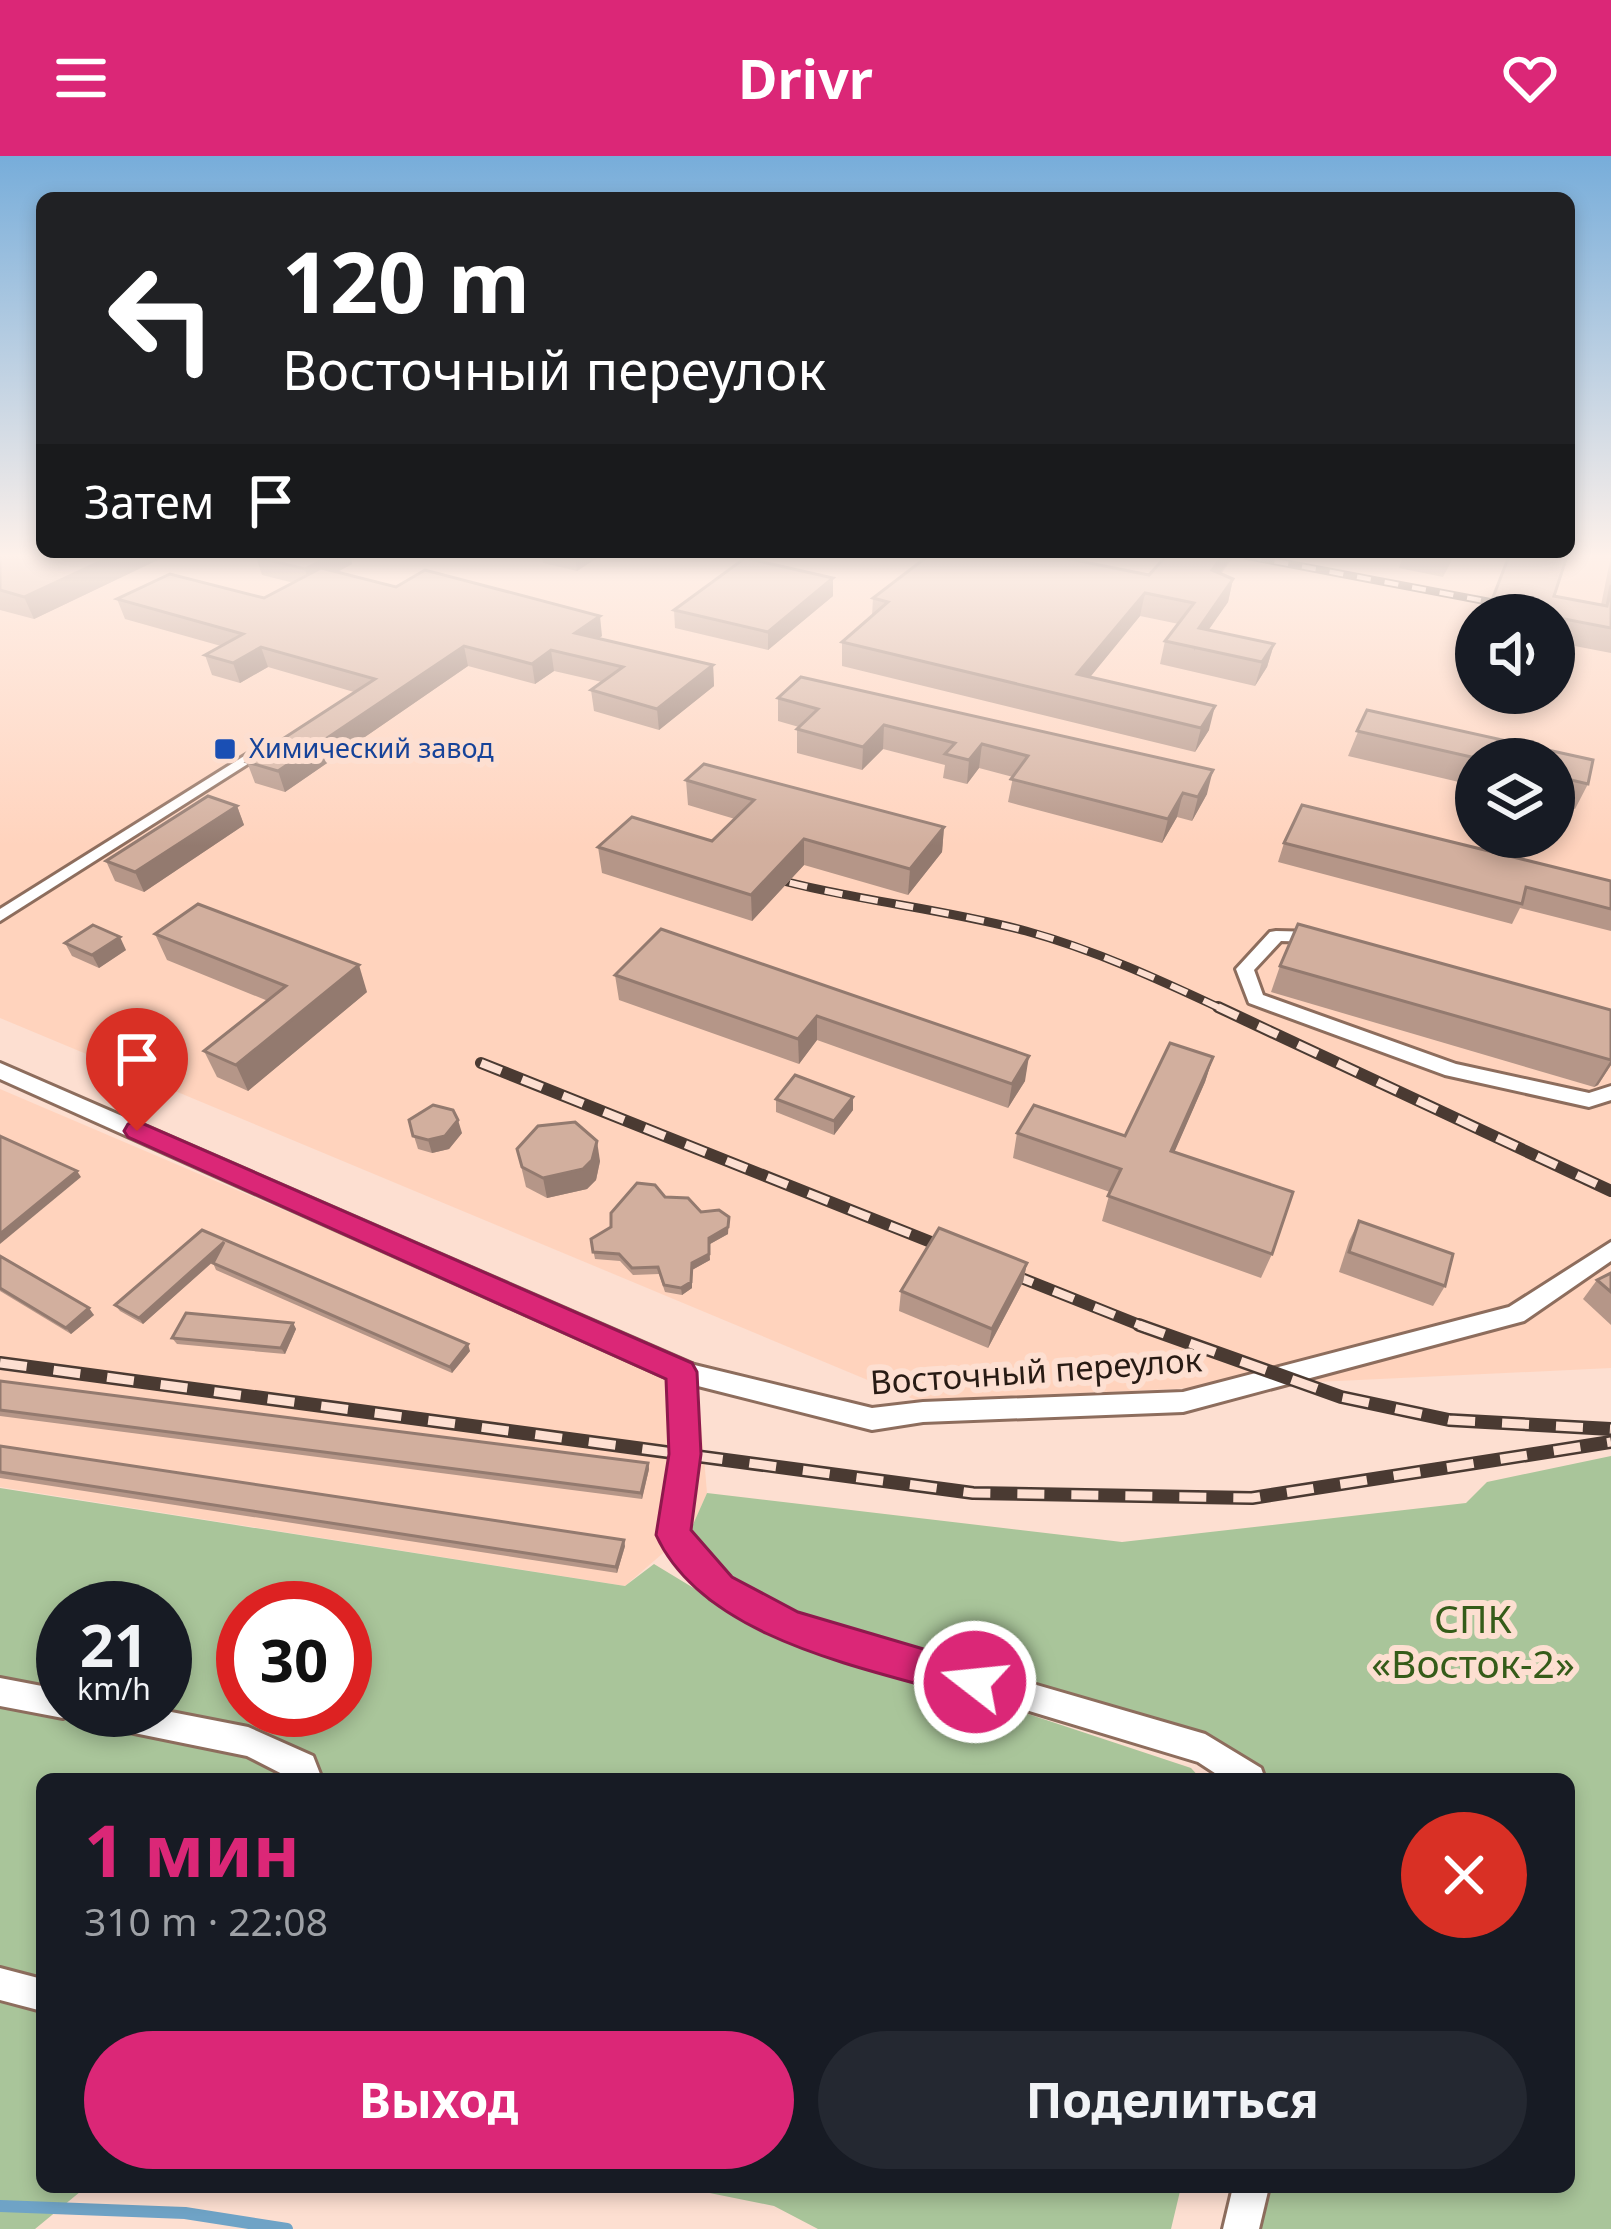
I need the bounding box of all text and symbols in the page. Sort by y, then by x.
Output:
text: Drivr [738,41,873,115]
icon: menu [48,45,114,111]
icon: heart [1497,45,1563,111]
text: 120 m [282,223,530,338]
icon: left [84,240,240,396]
text: Восточный переулок [282,332,826,406]
icon: arrive [238,468,304,534]
text: Затем [84,471,214,532]
map controls [1455,594,1575,858]
button: sound [1455,594,1575,714]
place label: Химический завод [249,729,494,766]
marker: Химический завод [212,736,238,762]
button: layers [1455,738,1575,858]
pin [86,1008,188,1131]
icon: arrive [104,1026,170,1092]
street label: Восточный переулок [869,1336,1204,1405]
speed limit sign: 30 [216,1581,372,1737]
park label: СПК «Восток-2» [1371,1591,1575,1689]
text: 21 [80,1603,148,1685]
position arrow [912,1619,1038,1745]
text: km/h [77,1668,151,1709]
text: 1 мин [84,1800,300,1898]
button: close [1401,1812,1527,1938]
text: 310 m · 22:08 [84,1894,328,1947]
button: Выход [84,2031,794,2169]
button: Поделиться [818,2031,1527,2169]

